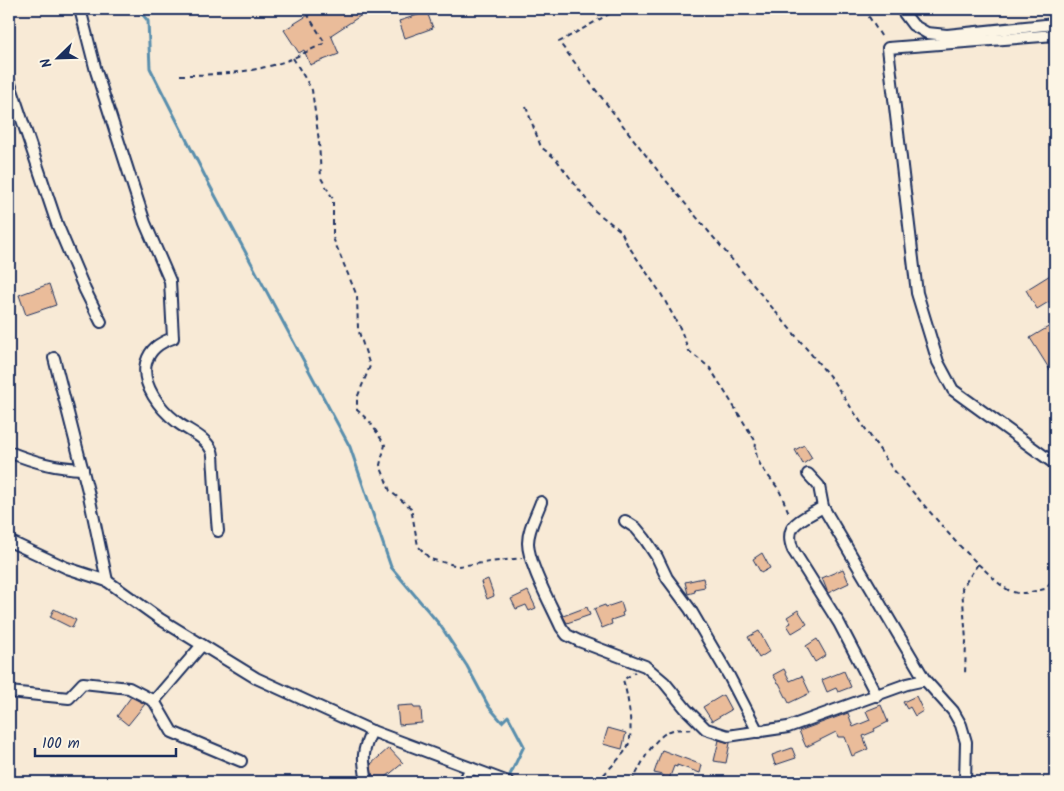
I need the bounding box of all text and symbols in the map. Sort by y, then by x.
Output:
north arrow [32,32,82,82]
text: N [35,54,59,71]
scale bar [35,726,176,758]
text: 100 m [42,732,80,756]

